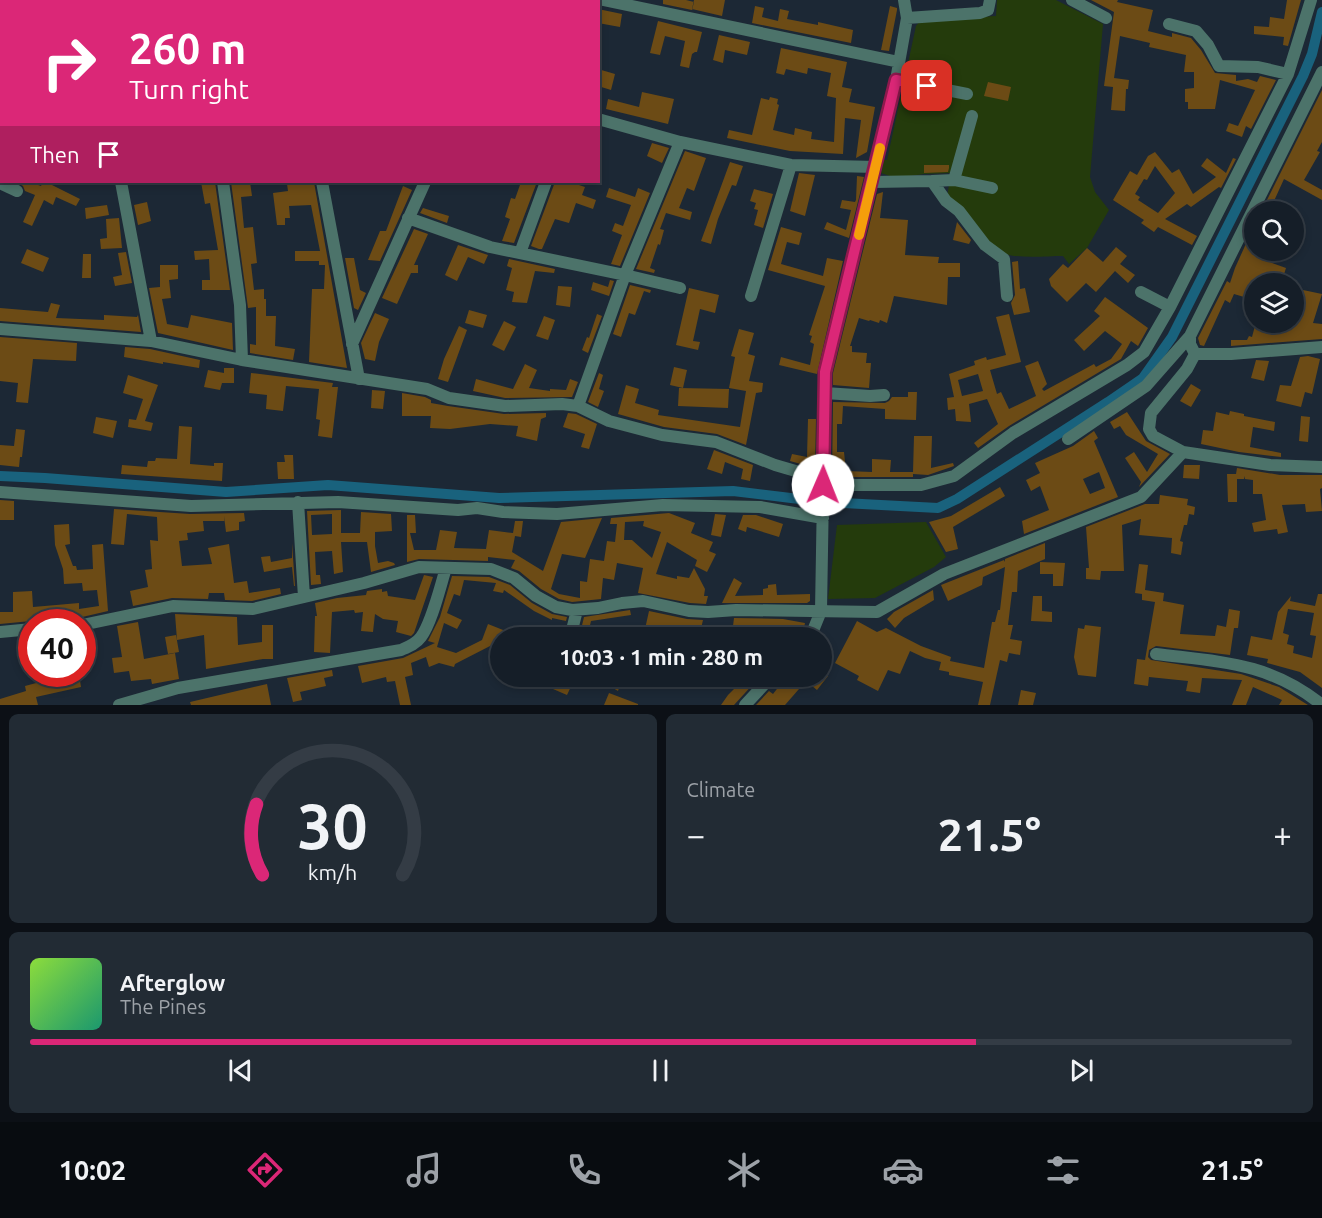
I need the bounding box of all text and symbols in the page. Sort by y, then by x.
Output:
icon: right [30,24,108,102]
text: 260 m [129,25,246,72]
pin [901,60,952,111]
icon: arrive [910,69,943,102]
text: Turn right [129,74,249,104]
icon: arrive [92,138,125,171]
text: Then [30,142,80,167]
map controls [1244,201,1304,333]
button: search [1244,201,1304,261]
button: layers [1244,273,1304,333]
position arrow [791,453,855,517]
speed limit sign: 40 [18,609,96,687]
text: 10:03 · 1 min · 280 m [559,644,763,669]
text: Climate [687,778,755,801]
text: 30 [298,791,368,861]
text: 21.5° [938,809,1041,860]
text: − [687,816,705,853]
text: + [1273,816,1292,853]
text: km/h [308,861,357,885]
text: Afterglow [120,970,225,995]
text: The Pines [120,995,206,1018]
icon: previous [224,1054,257,1087]
icon: pause [644,1054,677,1087]
icon: next [1065,1054,1098,1087]
icon: directions [244,1149,286,1191]
icon: music [403,1149,445,1191]
icon: phone [563,1149,605,1191]
icon: climate [723,1149,765,1191]
icon: car [882,1149,924,1191]
icon: filters [1042,1149,1084,1191]
text: 10:02 [59,1155,126,1185]
text: 21.5° [1201,1155,1263,1185]

